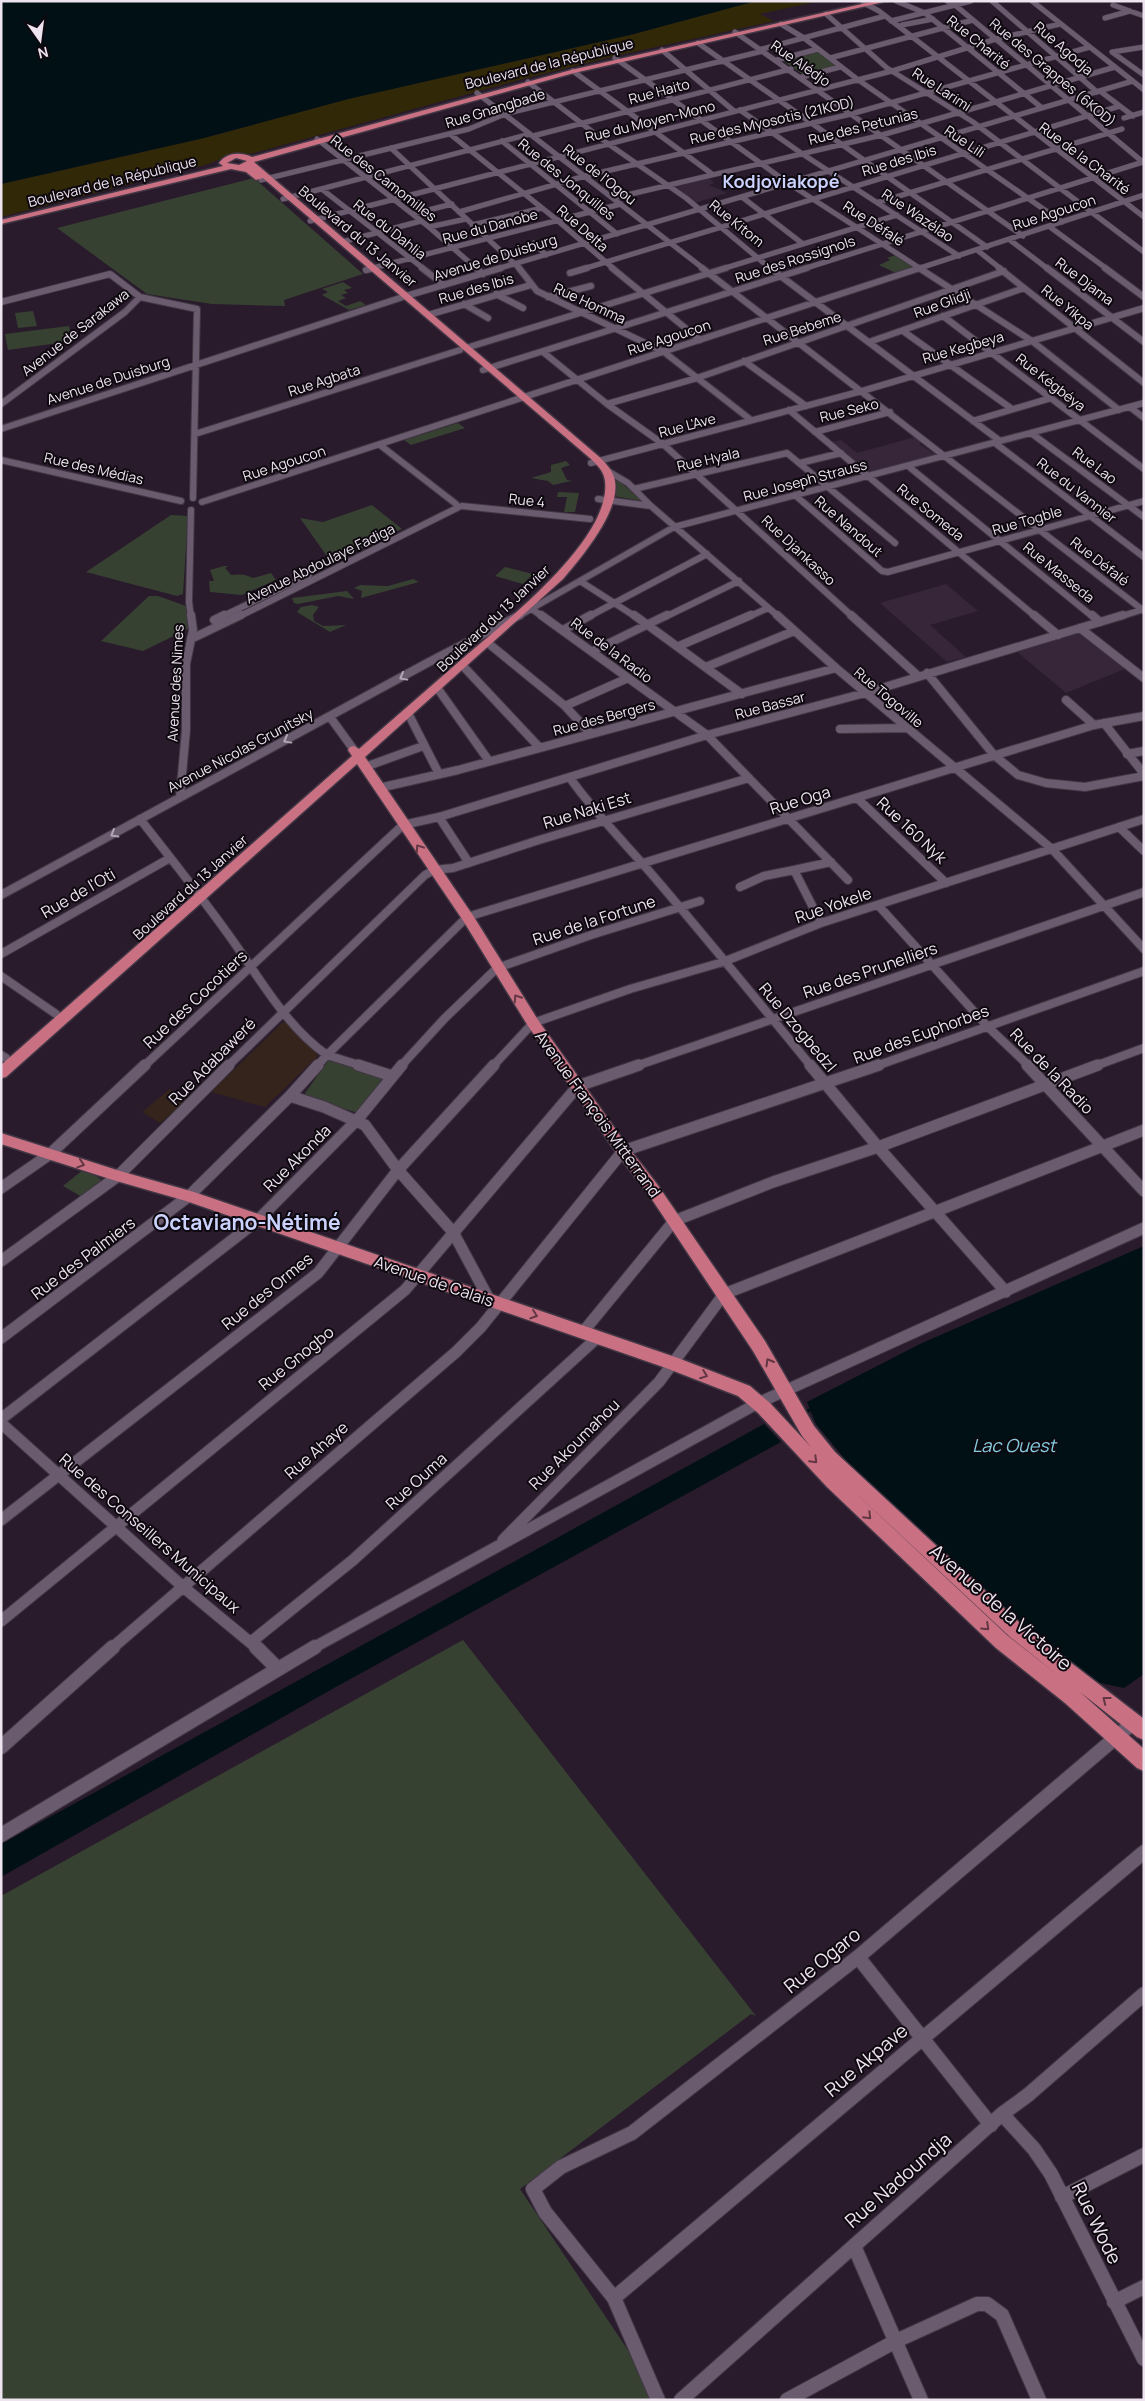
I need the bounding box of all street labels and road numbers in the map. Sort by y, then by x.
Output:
street label: Rue Charité [943,11,1015,73]
street label: Rue des Grappes (6KOD) [986,14,1120,130]
street label: Rue Agodja [1030,17,1098,79]
street label: Boulevard de la République [463,33,635,93]
street label: Rue Alédjo [767,36,835,90]
street label: Rue Larimi [909,63,975,115]
street label: Rue Haito [626,74,692,108]
street label: Rue Gnangbade [443,84,547,132]
street label: Rue des Myosotis (21KOD) [688,92,856,148]
street label: Rue du Moyen-Mono [583,96,717,146]
street label: Rue des Petunias [806,103,920,149]
street label: Rue de la Charité [1036,117,1134,199]
street label: Rue Lili [941,121,989,161]
street label: Rue des Camomilles [327,131,441,225]
street label: Rue des Jonquilles [514,134,620,224]
street label: Rue de l'Ogou [559,139,641,209]
street label: Rue des Ibis [859,140,939,180]
street label: Boulevard de la République [26,151,198,211]
street label: Boulevard du 13 Janvier [295,181,421,291]
street label: Rue Wazélao [878,184,958,246]
street label: Rue Agoucon [1010,190,1098,234]
street label: Rue du Dahlia [350,195,430,263]
street label: Rue Kitom [706,195,768,251]
street label: Rue Défalé [840,196,908,250]
street label: Rue Delta [553,200,613,256]
street label: Rue du Danobe [440,204,540,248]
street label: Avenue de Duisburg [431,229,559,285]
street label: Rue des Rossignols [733,231,857,287]
street label: Rue Djama [1052,253,1118,309]
street label: Rue des Ibis [436,268,516,308]
street label: Rue Homma [551,278,629,328]
street label: Rue Yikpa [1038,280,1098,334]
street label: Avenue de Sarakawa [17,284,133,380]
street label: Rue Glidji [911,284,973,322]
street label: Rue Bebeme [760,306,844,350]
street label: Rue Agoucon [625,315,713,359]
street label: Rue Kegbeya [920,326,1006,368]
street label: Rue Kégbéya [1012,349,1090,415]
street label: Avenue de Duisburg [44,351,172,409]
street label: Rue Agbata [286,359,362,401]
street label: Rue Seko [818,394,880,426]
street label: Rue L'Ave [656,408,718,442]
street label: Rue Agoucon [240,441,328,485]
street label: Rue Lao [1069,442,1121,488]
street label: Rue Hyala [675,443,741,475]
street label: Rue des Médias [42,447,146,489]
street label: Rue du Vannier [1033,453,1121,527]
street label: Rue Joseph Strauss [741,454,869,506]
street label: Rue Someda [893,479,969,545]
street label: Rue 4 [508,489,546,511]
street label: Rue Nandout [811,491,887,561]
street label: Rue Togble [990,501,1064,539]
street label: Rue Djankasso [758,511,840,589]
street label: Avenue Abdoulaye Fadiga [242,519,398,607]
street label: Rue Défalé [1067,532,1133,590]
street label: Rue Masseda [1019,537,1099,607]
street label: Boulevard du 13 Janvier [432,560,554,676]
street label: Rue de la Radio [567,613,657,687]
street label: Avenue des Nimes [162,624,188,742]
street label: Rue Togoville [850,662,928,732]
street label: Rue Bassar [733,687,807,723]
street label: Rue des Bergers [551,694,657,740]
street label: Avenue Nicolas Grunitsky [164,703,317,797]
street label: Rue Oga [767,780,833,820]
street label: Rue Naki Est [540,786,634,834]
street label: Rue 160 Nyk [872,792,953,869]
street label: Boulevard du 13 Janvier [128,830,252,944]
street label: Rue de l'Oti [37,863,119,923]
street label: Rue Yokele [792,882,874,928]
street label: Rue de la Fortune [530,890,658,950]
street label: Rue des Prunelliers [800,937,940,1003]
street label: Rue des Cocotiers [138,945,252,1053]
street label: Rue Dzogbedzl [754,978,842,1076]
street label: Rue des Euphorbes [850,999,992,1069]
street label: Rue Adabaweré [164,1013,260,1109]
street label: Rue de la Radio [1005,1023,1099,1119]
street label: Avenue François Mitterrand [530,1026,666,1202]
street label: Rue Akonda [258,1119,336,1197]
street label: Rue des Palmiers [26,1212,140,1304]
street label: Rue des Ormes [217,1247,317,1335]
street label: Avenue de Calais [371,1250,497,1312]
street label: Rue Gnogbo [254,1321,338,1395]
street label: Rue Akoumahou [524,1394,624,1494]
street label: Rue Ahaye [279,1416,353,1484]
street label: Rue des Conseillers Municipaux [55,1448,246,1618]
street label: Rue Ouma [381,1448,451,1514]
street label: Avenue de la Victoire [924,1538,1078,1676]
street label: Rue Ogaro [778,1921,866,1999]
street label: Rue Akpave [819,2017,913,2103]
street label: Rue Nadoundja [839,2126,957,2234]
street label: Rue Wode [1066,2178,1128,2268]

